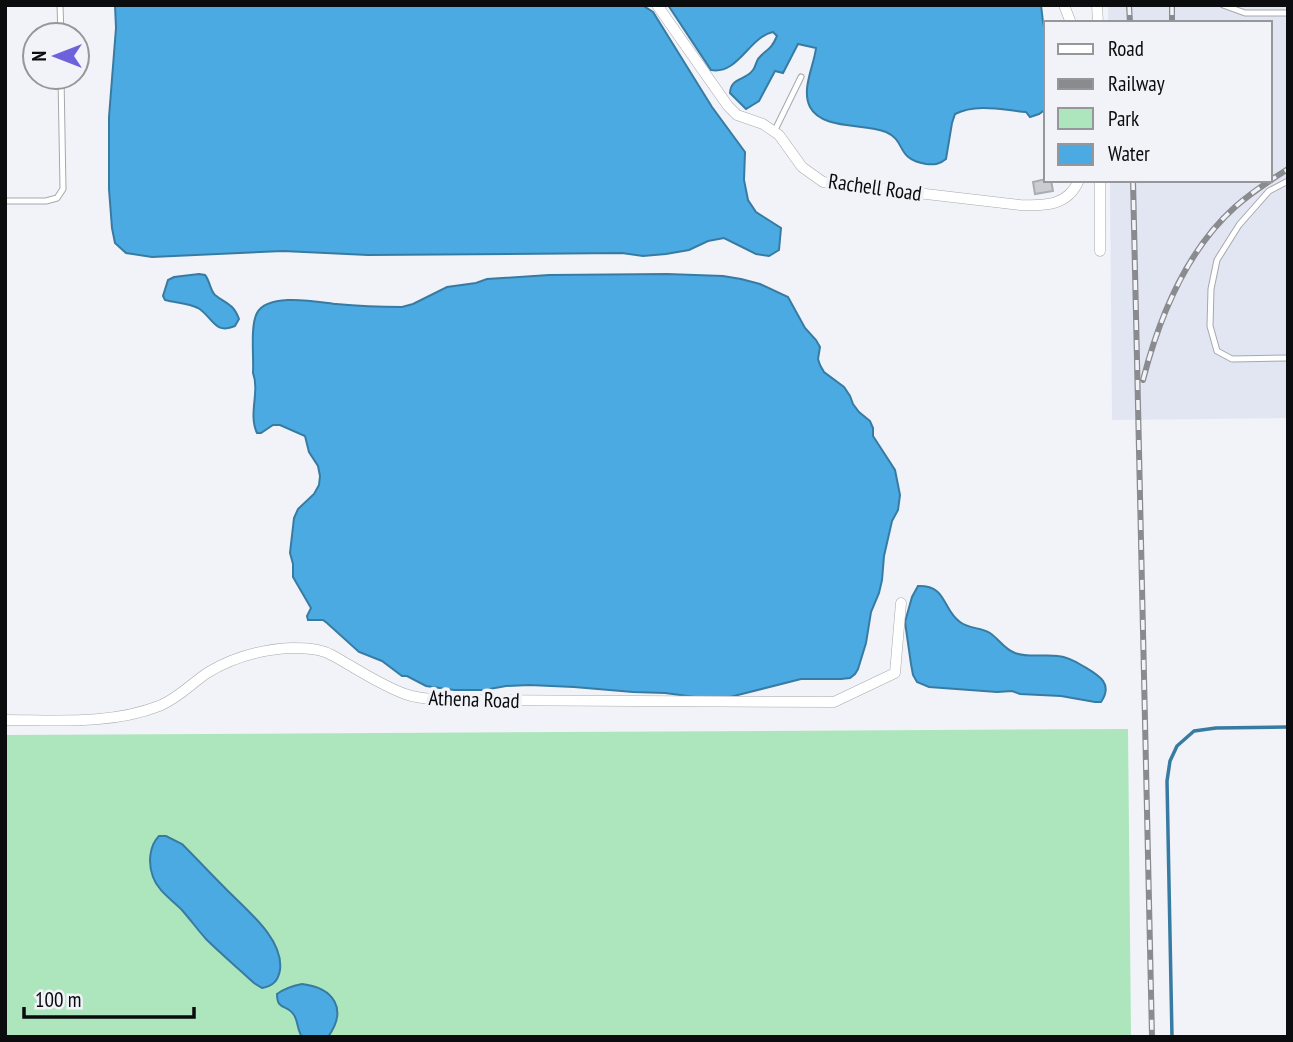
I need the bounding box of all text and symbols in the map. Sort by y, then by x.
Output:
north arrow [21,21,91,91]
legend [1044,21,1272,182]
text: Road [1108,35,1144,62]
text: N [27,51,51,61]
text: Railway [1108,70,1165,97]
text: Park [1108,105,1139,132]
text: Water [1108,140,1150,167]
street label: Rachell Road [827,167,923,207]
street label: Athena Road [428,684,520,714]
scale bar [24,976,194,1020]
text: 100 m [35,986,81,1013]

